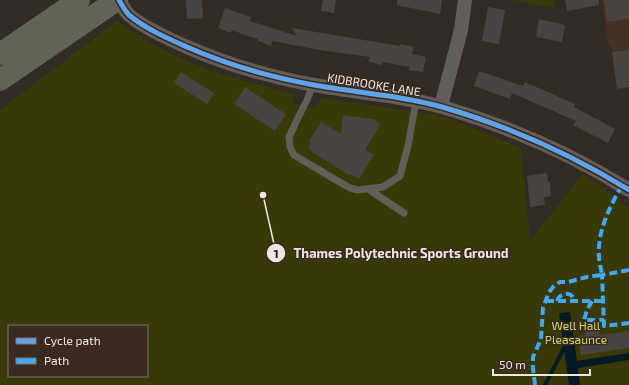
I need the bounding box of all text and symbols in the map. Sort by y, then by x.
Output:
street label: KIDBROOKE LANE [326,70,422,98]
callout: Thames Polytechnic Sports Ground [266,241,517,266]
text: Thames Polytechnic Sports Ground [294,245,508,261]
text: 1 [273,246,279,260]
park label: Well Hall Pleasaunce [545,318,607,346]
legend [8,325,148,377]
text: Cycle path [44,333,101,347]
scale bar [493,351,590,377]
text: Path [44,353,69,367]
text: 50 m [499,357,526,371]

